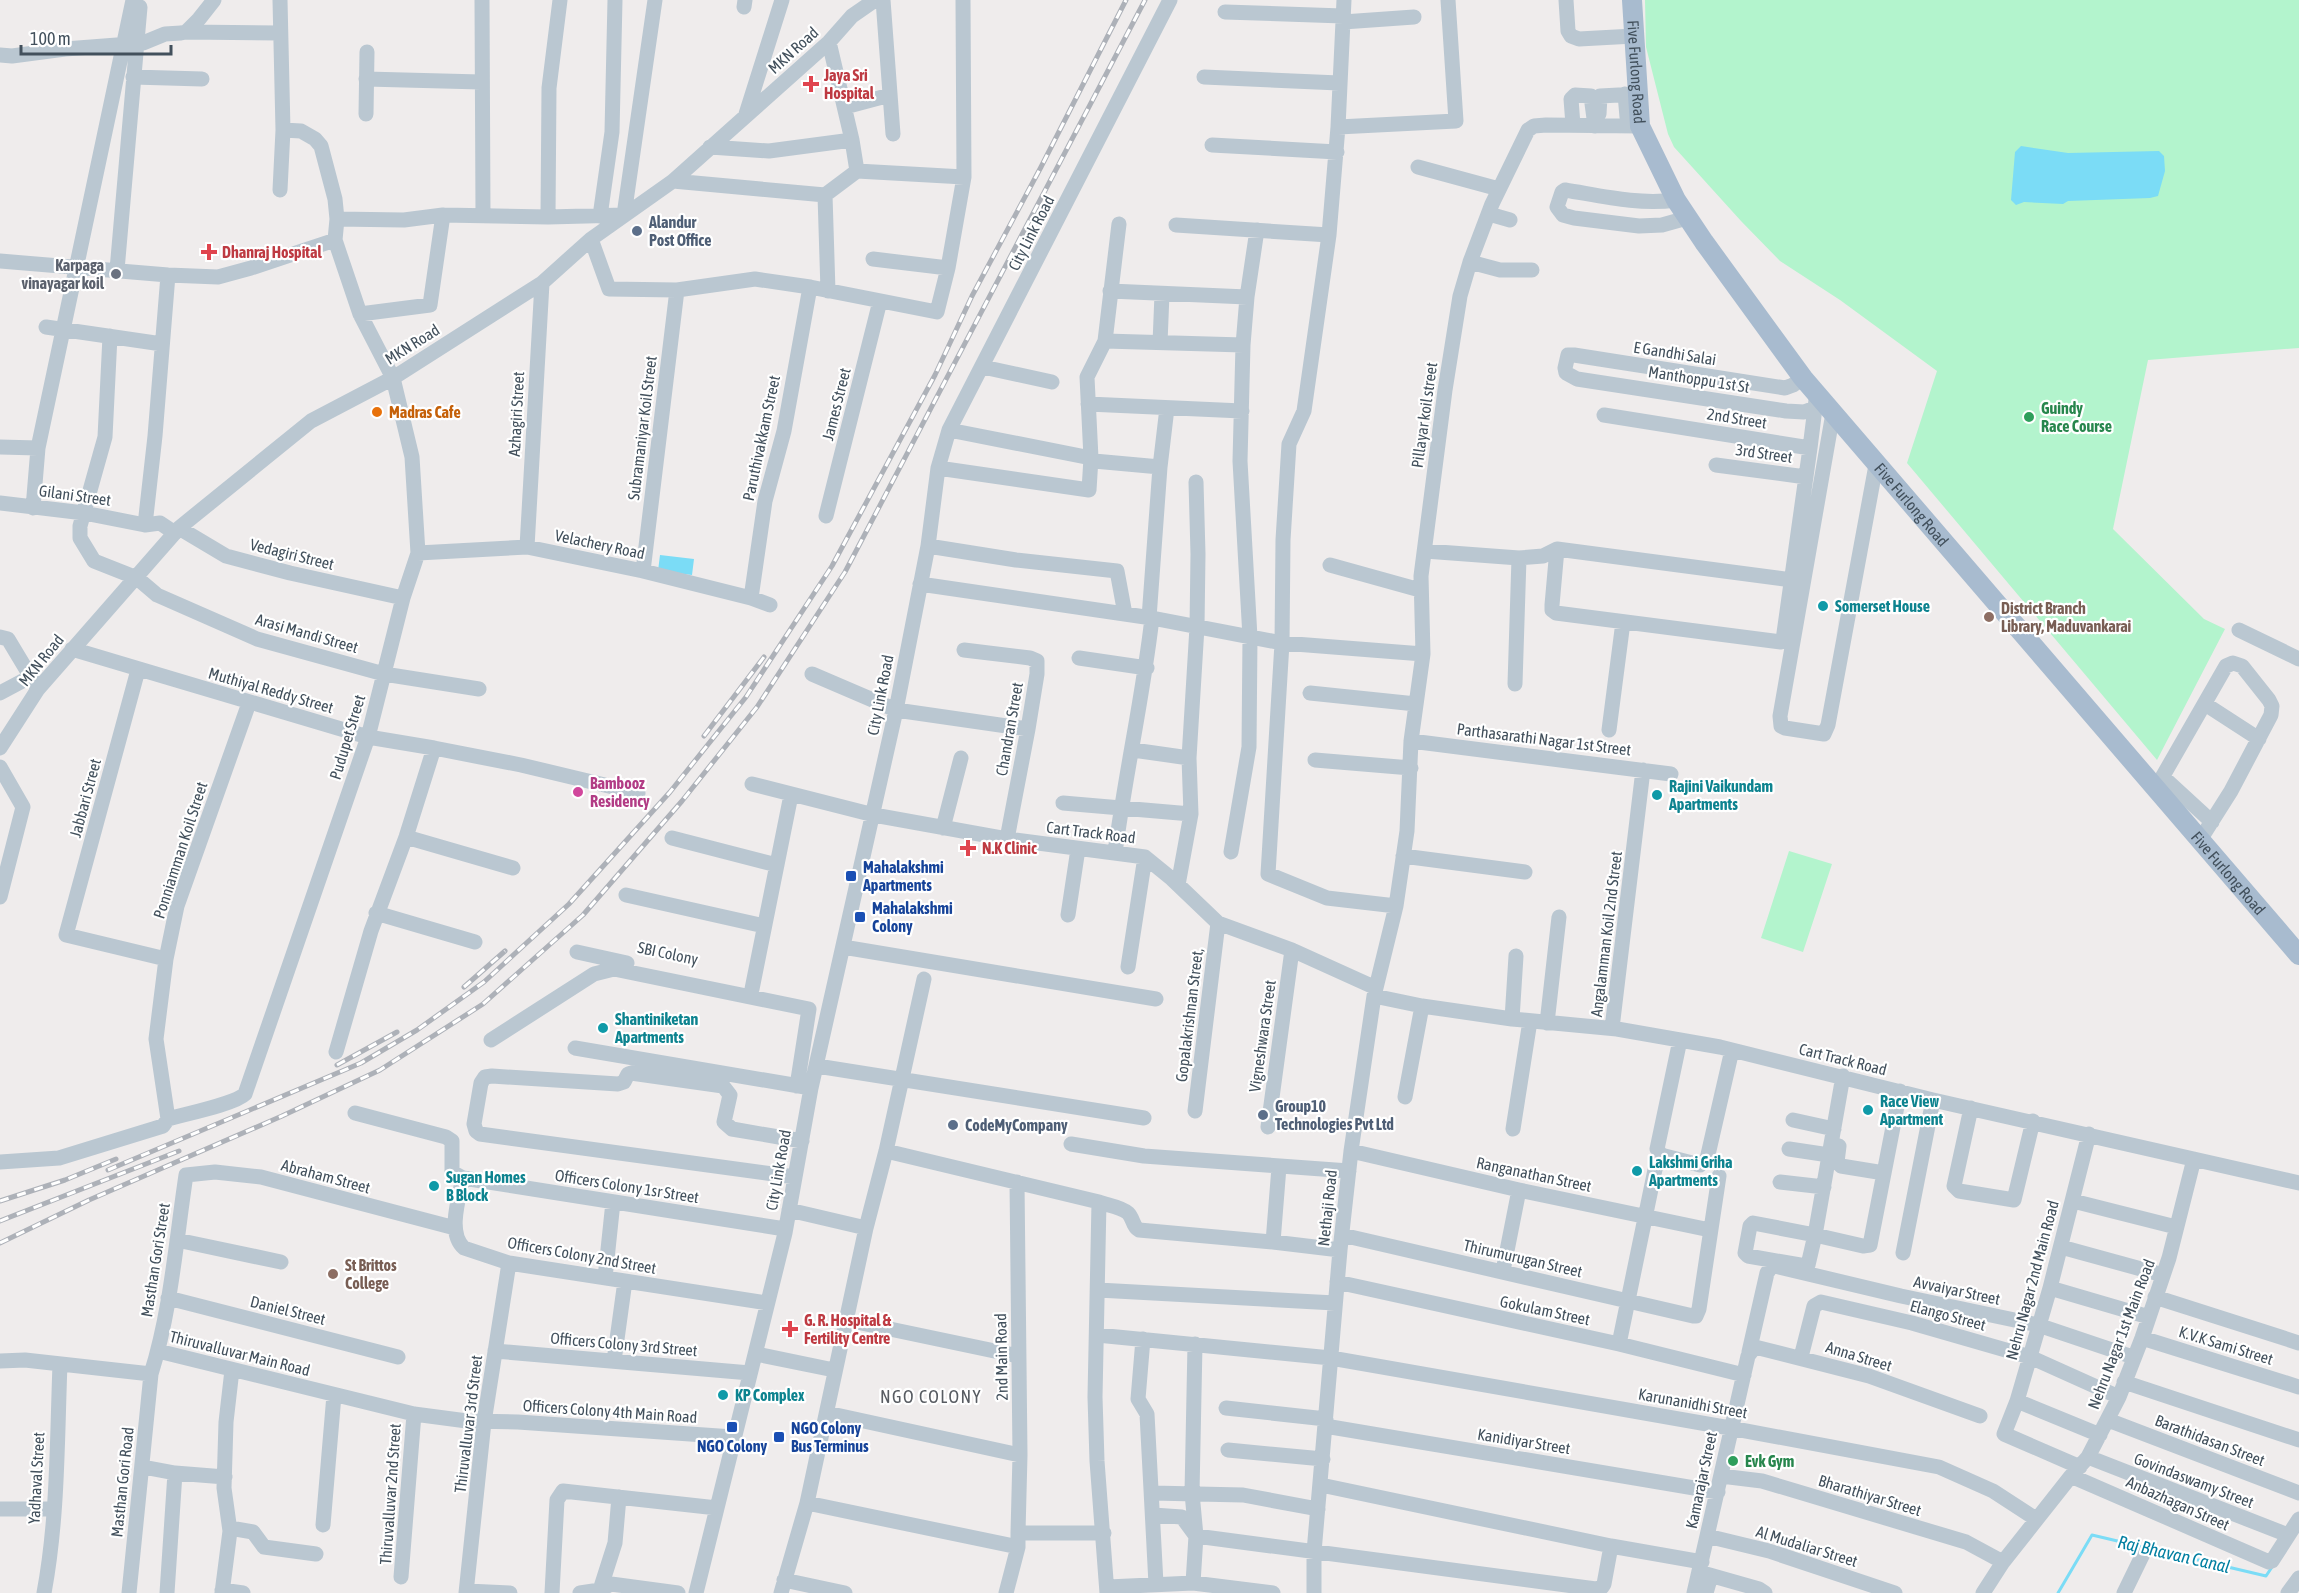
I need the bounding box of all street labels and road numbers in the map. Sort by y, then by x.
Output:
street label: Five Furlong Road [1624,19,1649,124]
street label: MKN Road [764,23,822,77]
street label: City Link Road [1004,193,1058,274]
street label: MKN Road [381,320,443,368]
street label: E Gandhi Salai [1632,338,1718,368]
street label: Subramaniyar Koil Street [624,354,661,501]
street label: Pillayar koil street [1408,361,1441,469]
street label: Manthoppu 1st St [1647,362,1751,397]
street label: James Street [818,365,854,442]
street label: Azhagiri Street [505,371,528,457]
street label: Paruthivakkam Street [739,373,783,502]
street label: 2nd Street [1706,404,1768,432]
street label: 3rd Street [1734,440,1794,466]
street label: Five Furlong Road [1871,459,1952,550]
street label: Gilani Street [38,481,113,509]
street label: Velachery Road [553,526,647,563]
street label: Vedagiri Street [248,535,336,574]
street label: Arasi Mandi Street [254,610,361,656]
street label: MKN Road [15,631,67,689]
street label: City Link Road [863,653,898,737]
street label: Muthiyal Reddy Street [206,664,336,718]
street label: Chandran Street [992,680,1026,777]
street label: Pudupet Street [326,692,369,782]
street label: Parthasarathi Nagar 1st Street [1456,719,1633,760]
street label: Jabbari Street [66,756,104,839]
street label: Ponniamman Koil Street [149,779,211,921]
street label: Cart Track Road [1045,818,1137,846]
street label: Five Furlong Road [2188,828,2269,918]
street label: Angalamman Koil 2nd Street [1587,850,1626,1018]
street label: SBI Colony [636,938,700,969]
street label: Gopalakrishnan Street, [1172,947,1207,1083]
street label: Vigneshwara Street [1245,979,1280,1093]
street label: Cart Track Road [1797,1039,1889,1079]
street label: City Link Road [762,1128,795,1212]
street label: Ranganathan Street [1475,1153,1594,1196]
street label: Abraham Street [280,1155,373,1197]
street label: Officers Colony 1sr Street [554,1166,701,1207]
street label: Nethaji Road [1314,1169,1341,1247]
street label: Nehru Nagar 2nd Main Road [2002,1198,2063,1362]
street label: Masthan Gori Street [137,1201,173,1318]
street label: Officers Colony 2nd Street [506,1233,658,1278]
street label: Thirumurugan Street [1462,1236,1585,1281]
street label: Nehru Nagar 1st Main Road [2084,1256,2159,1412]
street label: Avvaiyar Street [1912,1272,2002,1309]
street label: Daniel Street [249,1292,328,1328]
street label: Gokulam Street [1498,1292,1592,1328]
street label: Elango Street [1908,1296,1988,1335]
street label: 2nd Main Road [991,1313,1011,1401]
street label: K.V.K Sami Street [2177,1322,2276,1368]
street label: Thiruvalluvar Main Road [168,1327,312,1379]
street label: Officers Colony 3rd Street [550,1329,699,1360]
street label: Anna Street [1824,1337,1895,1375]
street label: Thiruvalluvar 3rd Street [451,1354,485,1494]
street label: Karunanidhi Street [1637,1385,1749,1422]
street label: Officers Colony 4th Main Road [522,1396,698,1427]
street label: Barathidasan Street [2153,1411,2268,1469]
street label: Thiruvalluvar 2nd Street [376,1422,404,1565]
street label: Kanidiyar Street [1476,1425,1572,1458]
street label: Masthan Gori Road [107,1426,137,1538]
street label: Kamarajar Street [1682,1429,1721,1530]
street label: Yadhaval Street [25,1431,47,1524]
street label: Govindaswamy Street [2131,1449,2257,1512]
street label: Bharathiyar Street [1816,1471,1924,1520]
street label: Anbazhagan Street [2123,1472,2233,1535]
street label: Al Mudaliar Street [1754,1522,1860,1570]

